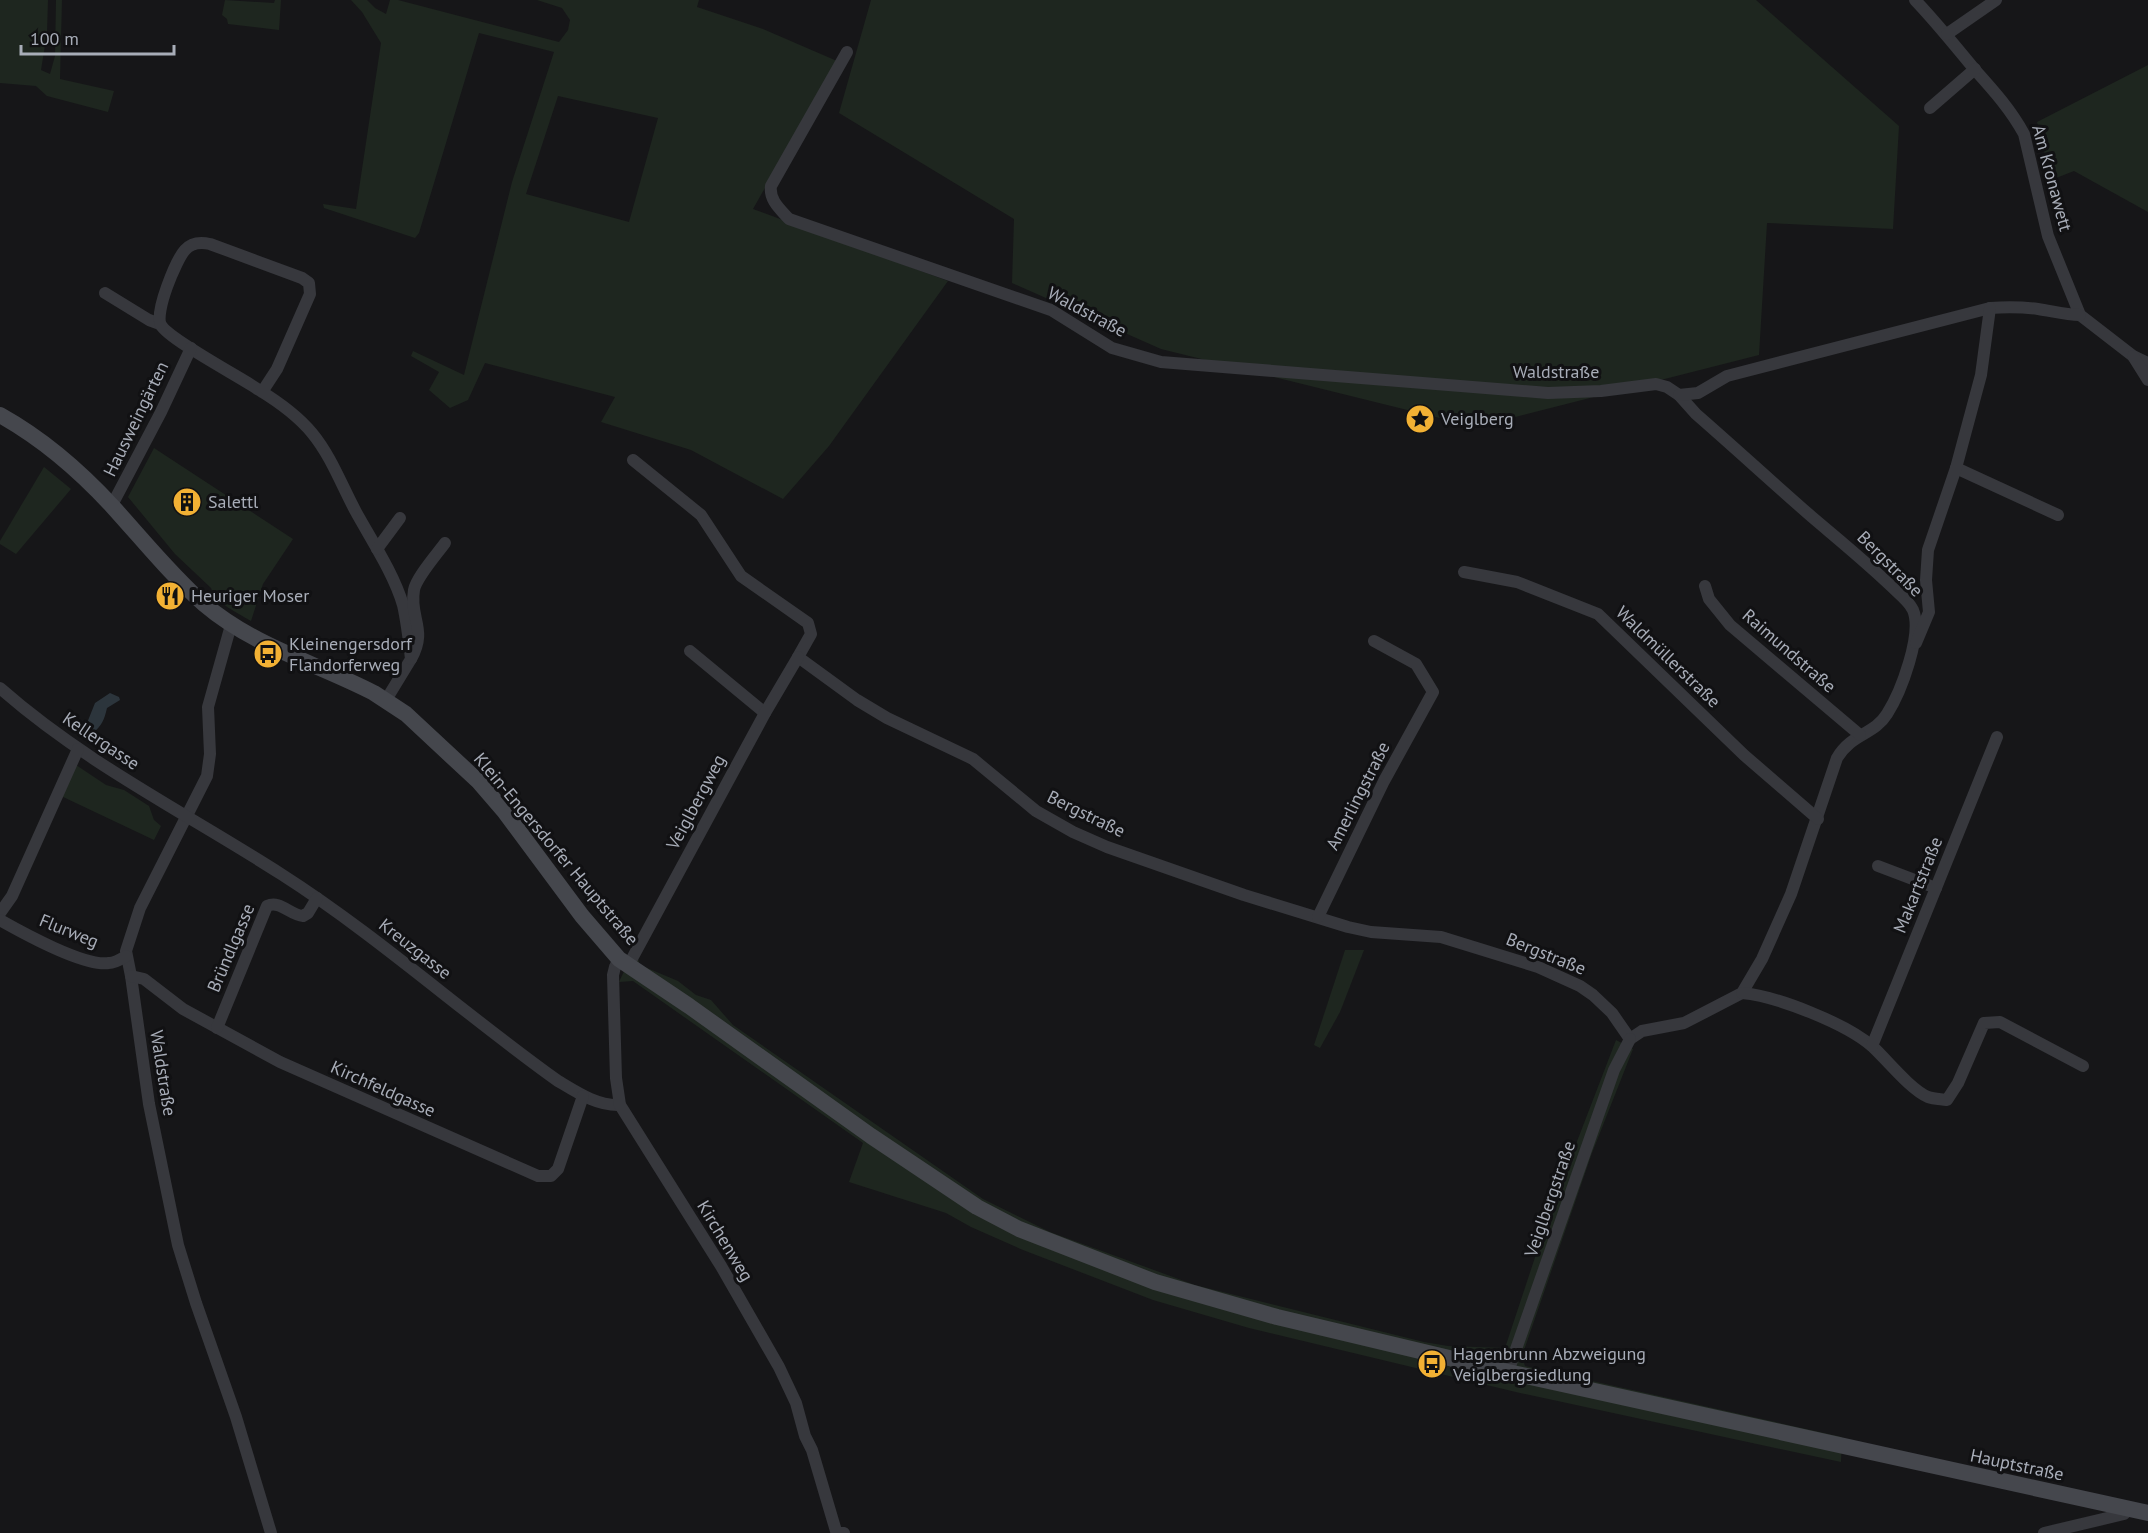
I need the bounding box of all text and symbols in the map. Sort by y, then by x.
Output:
scale bar [21,18,174,56]
text: 100 m [30,27,79,50]
street label: Am Kronawett [2027,122,2078,234]
street label: Waldstraße [1044,281,1131,342]
street label: Hausweingärten [98,357,173,480]
street label: Waldstraße [1513,360,1599,383]
place icon: Veiglberg [1404,403,1436,435]
place label: Veiglberg [1440,407,1514,430]
building icon: Salettl [171,486,203,518]
place label: Salettl [208,490,259,513]
street label: Bergstraße [1853,526,1928,601]
restaurant icon: Heuriger Moser [154,580,186,612]
place label: Heuriger Moser [191,584,309,607]
street label: Waldmüllerstraße [1611,601,1725,712]
street label: Raimundstraße [1738,604,1841,698]
place label: Kleinengersdorf Flandorferweg [289,632,413,676]
bus stop icon: Kleinengersdorf Flandorferweg [252,638,284,670]
street label: Kellergasse [58,706,144,775]
street label: Amerlingstraße [1320,738,1395,854]
street label: Klein-Engersdorfer Hauptstraße [469,748,644,950]
street label: Veiglbergweg [660,750,730,854]
street label: Bergstraße [1043,785,1129,842]
street label: Makartstraße [1888,833,1947,936]
street label: Bründlgasse [202,900,259,996]
street label: Flurweg [36,908,102,953]
street label: Kreuzgasse [374,913,456,984]
street label: Bergstraße [1503,927,1589,980]
street label: Waldstraße [145,1028,182,1117]
street label: Kirchfeldgasse [327,1055,439,1122]
street label: Veiglbergstraße [1519,1138,1580,1261]
street label: Kirchenweg [692,1196,759,1285]
place label: Hagenbrunn Abzweigung Veiglbergsiedlung [1452,1342,1646,1386]
bus stop icon: Hagenbrunn Abzweigung Veiglbergsiedlung [1416,1348,1448,1380]
street label: Hauptstraße [1968,1443,2066,1486]

